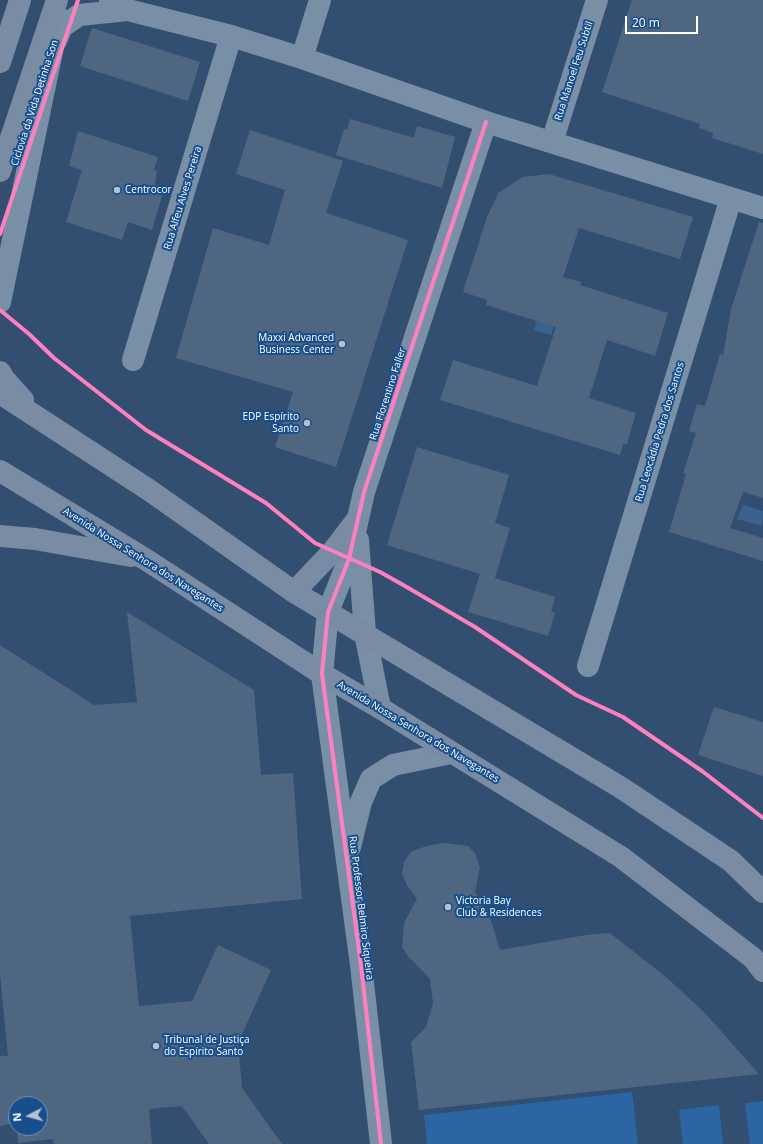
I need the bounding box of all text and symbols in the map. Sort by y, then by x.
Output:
scale bar [627,8,700,34]
text: 20 m [632,14,660,31]
street label: Rua Manoel Feu Subtil [552,20,596,122]
street label: Ciclovia da Vida Detinha Son [9,38,61,168]
street label: Rua Alfeu Alves Pereira [162,145,204,251]
place label: Centrocor [125,184,172,196]
marker: Centrocor [112,185,122,195]
place label: Maxxi Advanced Business Center [258,332,334,356]
marker: Maxxi Advanced Business Center [337,339,347,349]
street label: Rua Florentino Faller [367,346,409,442]
street label: Rua Leocádia Pedra dos Santos [633,361,687,503]
place label: EDP Espírito Santo [242,411,299,434]
marker: EDP Espírito Santo [302,418,312,428]
street label: Avenida Nossa Senhora dos Navegantes [61,505,225,615]
street label: Avenida Nossa Senhora dos Navegantes [335,679,501,785]
street label: Rua Professor Belmiro Siqueira [346,835,376,981]
place label: Victoria Bay Club & Residences [456,895,542,918]
marker: Victoria Bay Club & Residences [443,902,453,912]
place label: Tribunal de Justiça do Espírito Santo [164,1034,250,1058]
marker: Tribunal de Justiça do Espírito Santo [151,1041,161,1051]
north arrow [8,1096,48,1136]
text: N [9,1112,24,1122]

